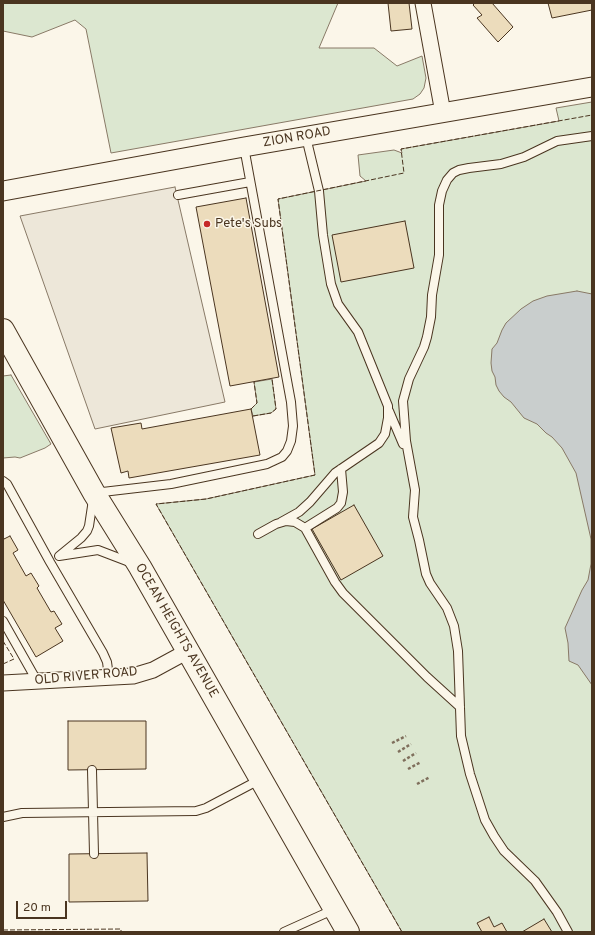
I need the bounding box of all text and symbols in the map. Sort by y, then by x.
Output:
street label: ZION ROAD [262,124,332,152]
place label: Pete's Subs [215,216,282,232]
marker: Pete's Subs [202,219,212,229]
street label: OCEAN HEIGHTS AVENUE [131,561,221,701]
street label: OLD RIVER ROAD [34,665,138,689]
scale bar [18,893,69,919]
text: 20 m [23,900,51,916]

